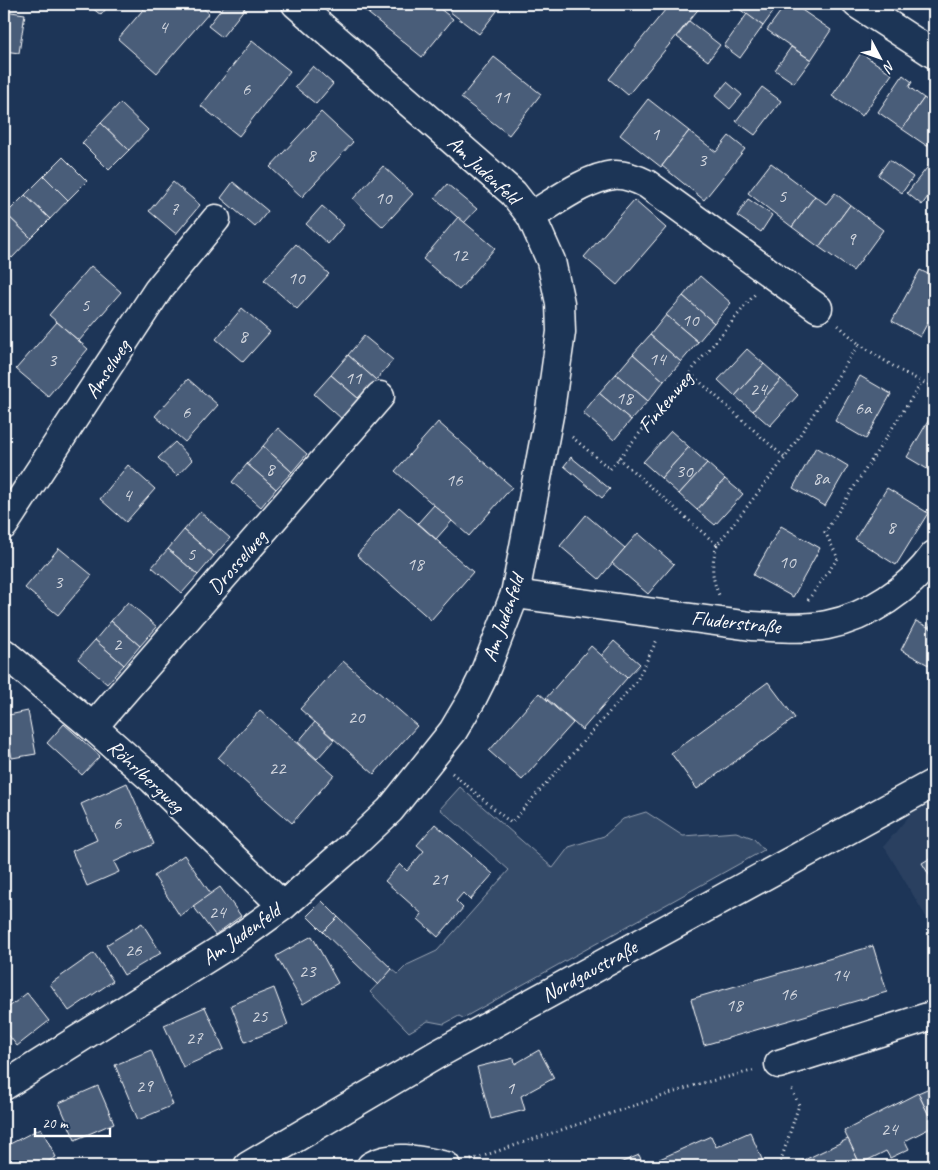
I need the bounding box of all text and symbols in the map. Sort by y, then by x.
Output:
house number: 4 [159,15,170,39]
north arrow [856,32,906,82]
text: N [879,57,899,77]
house number: 6 [242,77,252,101]
house number: 11 [492,85,511,109]
house number: 1 [651,122,661,146]
street label: Am Judenfeld [442,130,528,212]
house number: 8 [307,143,318,167]
house number: 3 [698,148,708,172]
house number: 5 [778,184,788,208]
house number: 10 [374,186,393,210]
house number: 7 [170,197,180,221]
house number: 9 [847,227,857,251]
house number: 12 [450,243,469,267]
house number: 10 [287,266,306,290]
house number: 5 [81,293,91,317]
house number: 10 [681,308,700,332]
house number: 8 [239,324,250,348]
street label: Amselweg [78,333,136,403]
house number: 14 [648,347,668,371]
house number: 3 [48,348,58,372]
street label: Finkenweg [632,365,699,438]
house number: 11 [344,366,363,390]
house number: 24 [749,377,769,401]
house number: 18 [615,386,635,410]
house number: 6a [855,396,873,420]
house number: 6 [182,400,192,424]
house number: 8 [266,457,277,481]
house number: 30 [675,459,694,483]
house number: 8a [813,466,831,490]
house number: 16 [445,468,464,492]
house number: 4 [123,483,134,507]
house number: 8 [887,515,898,539]
street label: Drosselweg [202,523,273,600]
house number: 5 [187,542,197,566]
house number: 10 [778,550,797,574]
house number: 18 [406,552,426,576]
street label: Am Judenfeld [476,568,531,665]
house number: 3 [54,570,64,594]
street label: Fluderstraße [690,604,784,640]
house number: 2 [113,632,123,656]
house number: 20 [347,705,366,729]
street label: Röhrlbergweg [102,734,191,819]
house number: 22 [268,756,287,780]
house number: 6 [113,811,123,835]
house number: 21 [430,867,449,891]
street label: Am Judenfeld [197,896,288,971]
house number: 24 [208,900,228,924]
street label: Nordgaustraße [537,933,643,1008]
house number: 26 [124,938,143,962]
house number: 23 [298,959,317,983]
house number: 14 [831,963,851,987]
house number: 16 [779,982,798,1006]
house number: 18 [725,993,745,1017]
house number: 25 [250,1004,269,1028]
house number: 27 [185,1026,204,1050]
house number: 29 [135,1074,154,1098]
house number: 1 [506,1076,516,1100]
scale bar [35,1105,110,1137]
text: 20 m [42,1114,69,1133]
house number: 24 [880,1117,900,1141]

